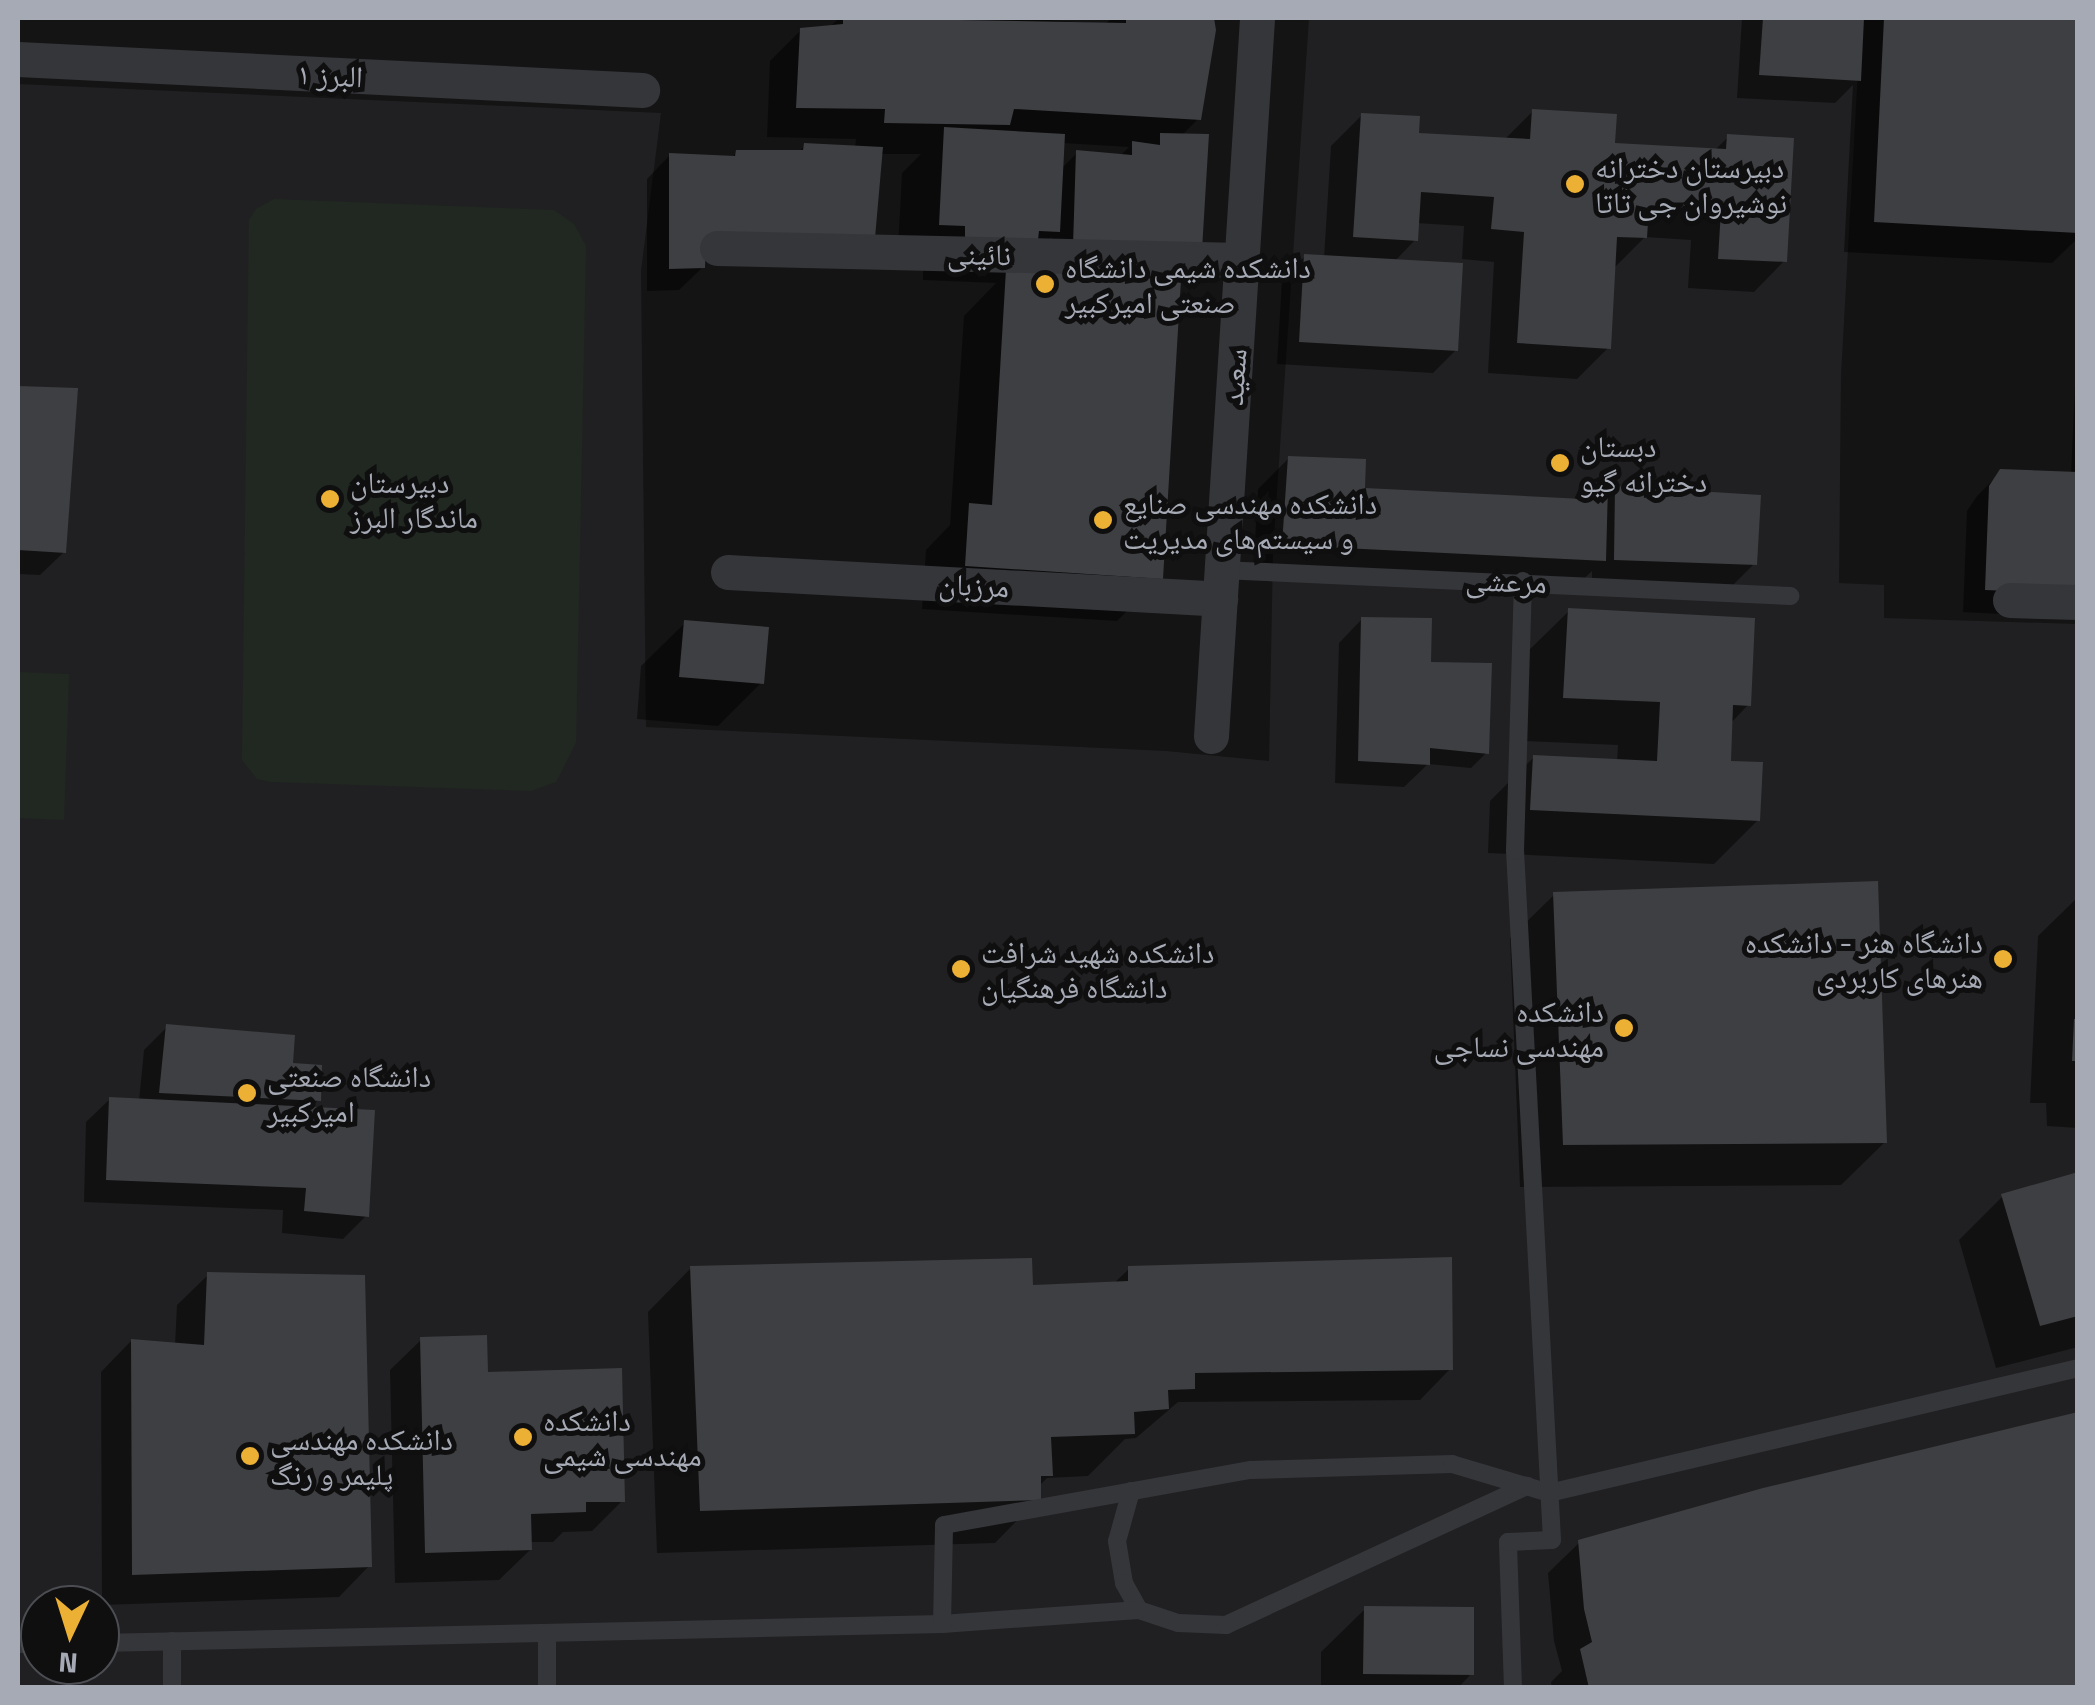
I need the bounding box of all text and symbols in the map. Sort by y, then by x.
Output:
street label: البرز ۱ [296,55,364,95]
place label: دبیرستان دخترانه نوشیروان جی تاتا [1595,149,1787,220]
marker: دبیرستان دخترانه نوشیروان جی تاتا [1564,173,1586,195]
street label: نائینی [947,235,1011,273]
place label: دانشکده شیمی دانشگاه صنعتی امیرکبیر [1065,249,1311,320]
marker: دانشکده شیمی دانشگاه صنعتی امیرکبیر [1034,273,1056,295]
street label: سعید [1214,347,1254,407]
place label: دبستان دخترانه گیو [1580,428,1707,498]
marker: دبستان دخترانه گیو [1549,452,1571,474]
place label: دبیرستان ماندگار البرز [350,464,478,534]
place label: دانشکده مهندسی صنایع و سیستم‌های مدیریت [1123,485,1377,556]
marker: دبیرستان ماندگار البرز [319,488,341,510]
marker: دانشکده مهندسی صنایع و سیستم‌های مدیریت [1092,509,1114,531]
street label: مرعشی [1465,562,1547,600]
street label: مرزبان [938,565,1010,605]
place label: دانشگاه هنر - دانشکده هنرهای کاربردی [1745,924,1983,994]
place label: دانشکده شهید شرافت دانشگاه فرهنگیان [981,934,1214,1004]
marker: دانشگاه هنر - دانشکده هنرهای کاربردی [1992,948,2014,970]
marker: دانشکده شهید شرافت دانشگاه فرهنگیان [950,958,972,980]
place label: دانشکده مهندسی نساجی [1434,993,1604,1064]
marker: دانشکده مهندسی نساجی [1613,1017,1635,1039]
place label: دانشگاه صنعتی امیرکبیر [267,1058,431,1128]
marker: دانشگاه صنعتی امیرکبیر [236,1082,258,1104]
place label: دانشکده مهندسی شیمی [543,1402,702,1472]
place label: دانشکده مهندسی پلیمر و رنگ [270,1421,453,1492]
marker: دانشکده مهندسی شیمی [512,1426,534,1448]
marker: دانشکده مهندسی پلیمر و رنگ [239,1445,261,1467]
north arrow [20,1585,120,1685]
text: N [57,1641,79,1686]

